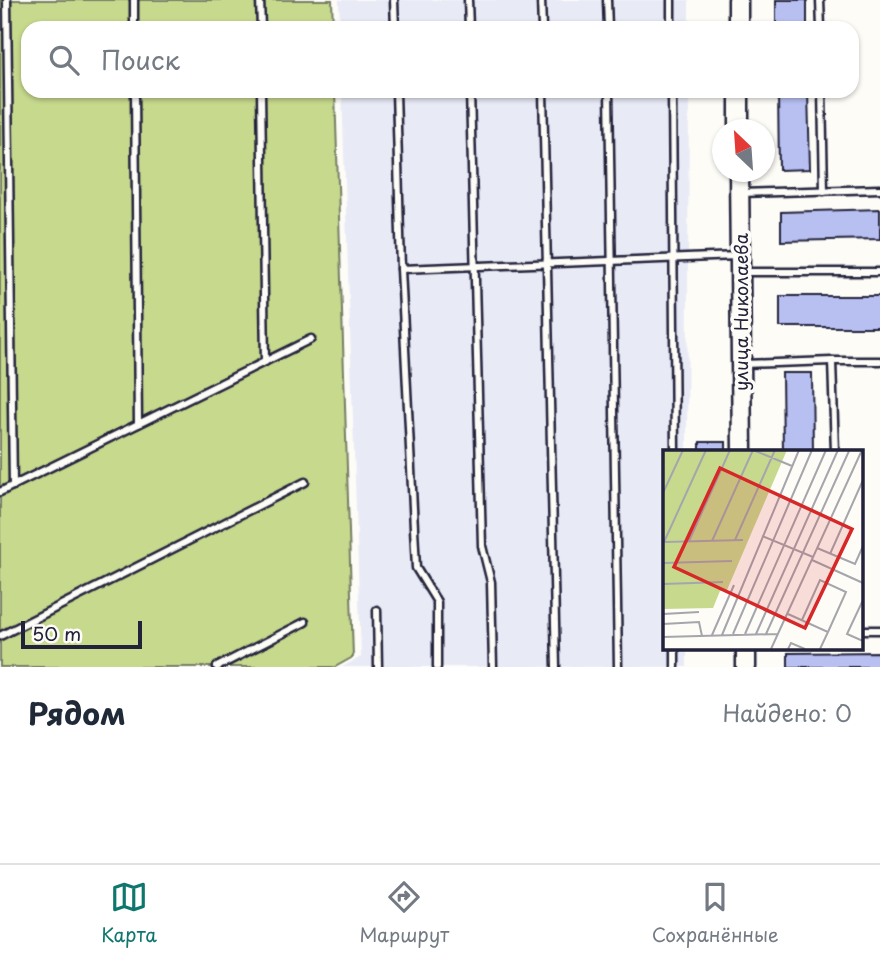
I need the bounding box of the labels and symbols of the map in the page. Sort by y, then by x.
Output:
north arrow [712,119,775,182]
street label: улица Николаева [727,232,754,391]
inset map [663,450,862,650]
scale bar [21,618,142,650]

